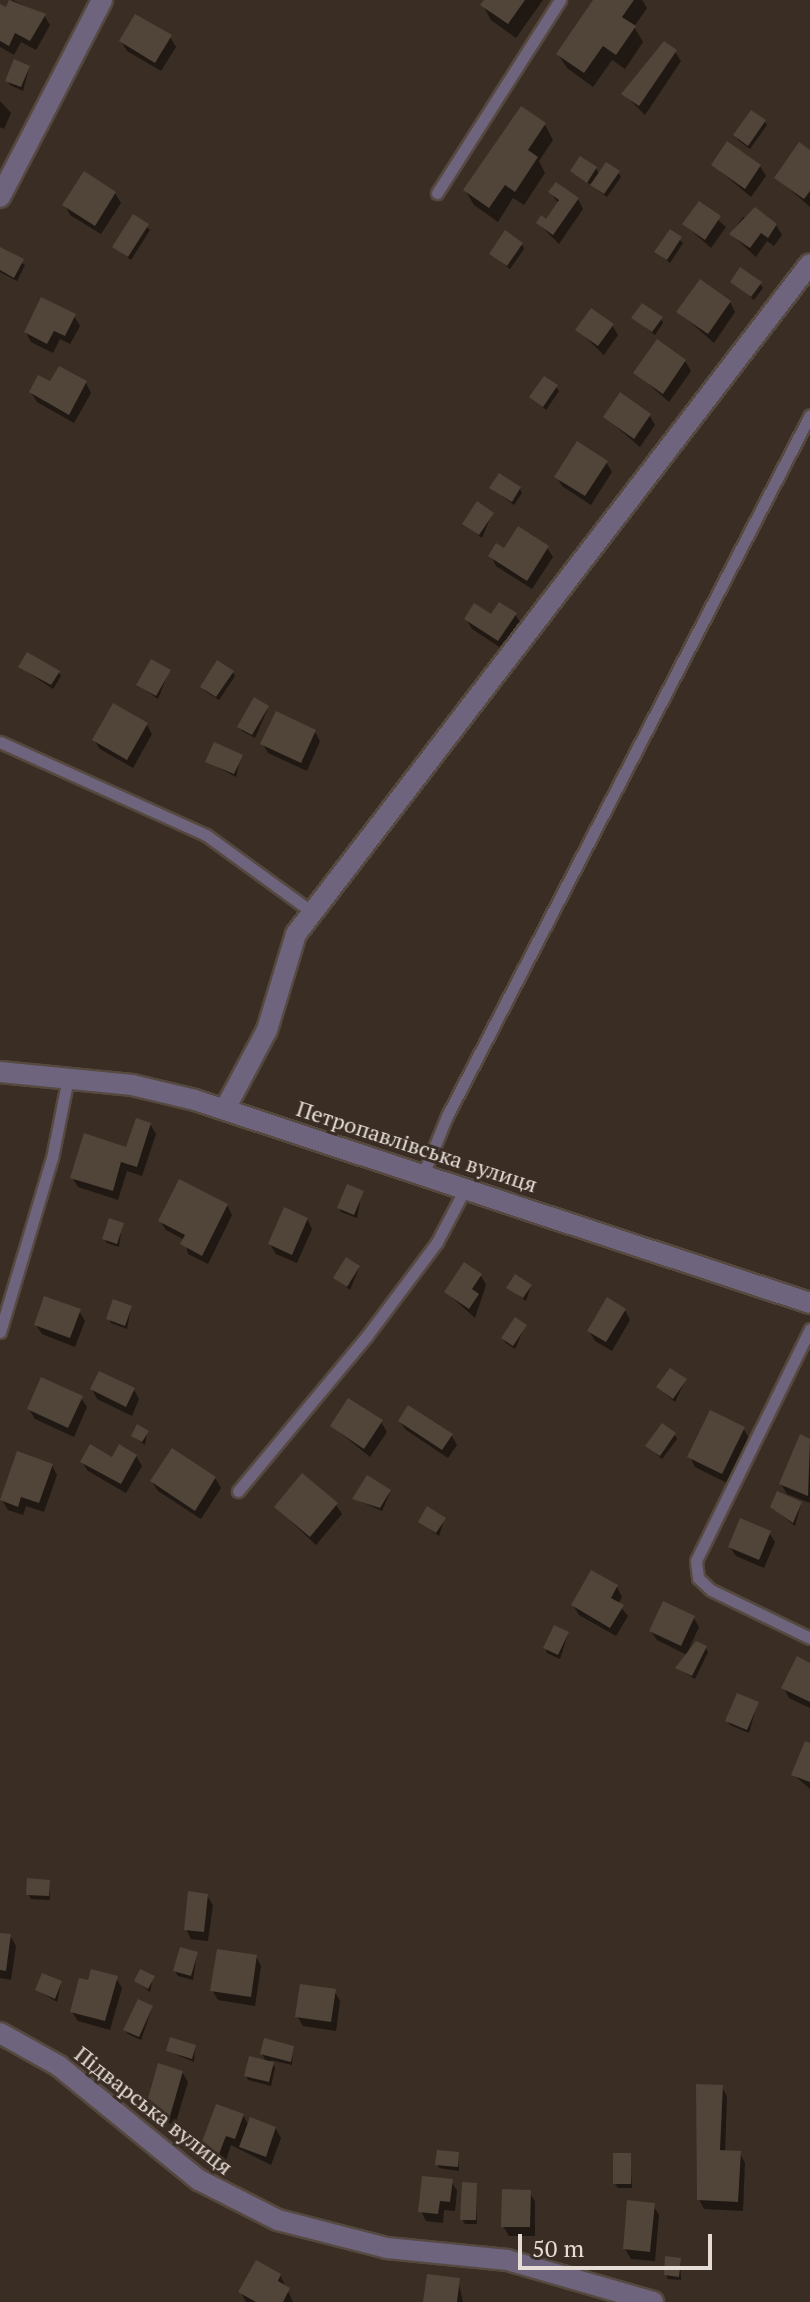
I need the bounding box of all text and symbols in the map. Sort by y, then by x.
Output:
street label: Петропавлівська вулиця [293,1095,541,1197]
street label: Підварська вулиця [70,2040,238,2180]
scale bar [522,2218,716,2268]
text: 50 m [532,2232,584,2264]

